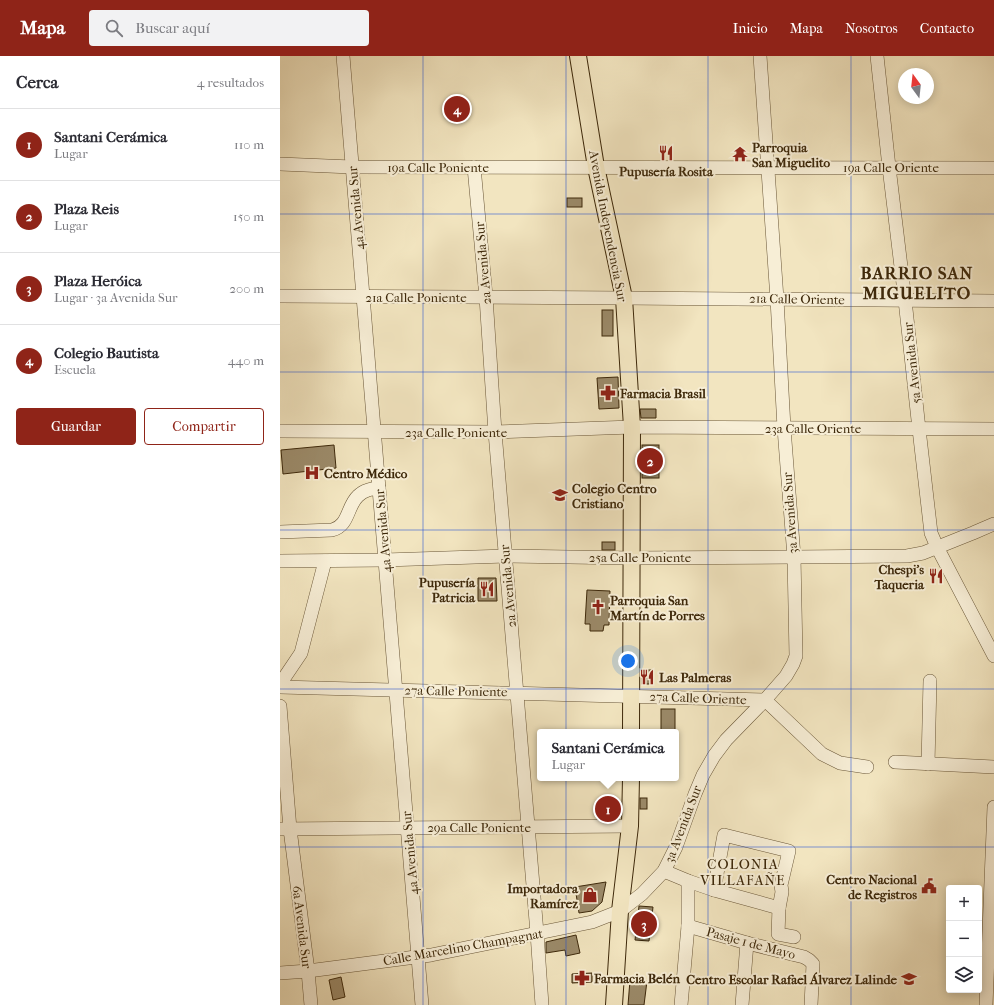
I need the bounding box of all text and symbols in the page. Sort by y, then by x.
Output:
search box [89,10,369,46]
text: Mapa [20,17,65,39]
icon: search [103,17,125,39]
text: Buscar aquí [135,19,210,37]
text: Inicio [733,20,768,37]
text: Mapa [790,20,823,37]
text: Nosotros [845,20,898,37]
text: Contacto [920,20,974,37]
north arrow [898,68,934,104]
text: Cerca [16,72,58,92]
text: 4 resultados [197,75,264,90]
pin: 4 [444,94,470,124]
text: Santani Cerámica [54,128,167,146]
text: 1 [27,137,31,152]
text: 110 m [234,137,264,152]
place label: Parroquia San Miguelito [752,140,831,171]
restaurant icon: Pupusería Rosita [657,144,675,162]
temple icon: Parroquia San Miguelito [731,145,749,163]
text: Lugar [54,146,88,161]
street label: Avenida Independencia Sur [586,148,630,303]
street label: 19a Calle Poniente [387,160,489,175]
street label: 19a Calle Oriente [843,160,939,175]
place label: Pupusería Rosita [619,164,714,180]
street label: 4a Avenida Sur [345,165,367,251]
text: Plaza Reis [54,200,119,218]
text: 2 [26,209,32,224]
text: 150 m [233,209,264,224]
text: Lugar [54,218,88,233]
street label: 2a Avenida Sur [472,221,494,305]
district label: BARRIO SAN MIGUELITO [861,263,973,303]
text: Plaza Heróica [54,272,142,290]
text: 3 [26,281,32,296]
text: 200 m [229,281,264,296]
text: Lugar · 3a Avenida Sur [54,290,178,305]
street label: 21a Calle Poniente [365,290,467,305]
street label: 21a Calle Oriente [749,291,846,307]
street label: 5a Avenida Sur [900,321,924,405]
text: Colegio Bautista [54,344,159,362]
text: 4 [25,353,33,368]
text: 440 m [228,353,264,368]
text: Escuela [54,362,96,377]
pharmacy icon: Farmacia Brasil [599,384,617,402]
place label: Farmacia Brasil [619,386,706,401]
button: Guardar [16,408,136,445]
button: Compartir [144,408,264,445]
street label: 23a Calle Oriente [765,421,862,436]
street label: 23a Calle Poniente [405,425,508,440]
pin: 2 [637,446,663,476]
hospital icon: Centro Médico [303,464,321,482]
place label: Centro Médico [324,466,408,481]
street label: 3a Avenida Sur [780,471,800,554]
place label: Colegio Centro Cristiano [572,481,657,511]
school or university icon: Colegio Centro Cristiano [551,486,569,504]
street label: 4a Avenida Sur [372,488,394,574]
street label: 2a Avenida Sur [497,544,519,628]
street label: 25a Calle Poniente [589,550,692,565]
place label: Chespi's Taqueria [873,562,925,593]
restaurant icon: Chespi's Taqueria [927,567,945,585]
place label: Pupusería Patricia [419,575,476,605]
restaurant icon: Pupusería Patricia [478,580,496,598]
place label: Parroquia San Martín de Porres [609,593,705,623]
church icon: Parroquia San Martín de Porres [589,598,607,616]
your location [618,651,638,671]
restaurant icon: Las Palmeras [638,668,656,686]
place label: Las Palmeras [659,670,732,685]
street label: 27a Calle Poniente [404,683,508,699]
street label: 27a Calle Oriente [649,689,747,707]
popup [537,729,679,781]
text: Santani Cerámica [551,739,665,757]
text: Lugar [551,757,585,772]
street label: 3a Avenida Sur [661,783,705,865]
pin: 1 [595,794,621,824]
street label: 4a Avenida Sur [399,810,421,896]
street label: 29a Calle Poniente [427,820,531,835]
district label: COLONIA VILLAFAÑE [699,856,786,889]
place label: Centro Nacional de Registros [826,872,917,903]
public building icon: Centro Nacional de Registros [920,877,938,895]
place label: Importadora Ramírez [507,881,579,911]
street label: 6a Avenida Sur [289,885,315,970]
map controls [946,885,982,993]
button: + [946,885,982,921]
shop icon: Importadora Ramírez [581,886,599,904]
pin: 3 [631,909,657,939]
button: − [946,921,982,957]
street label: Pasaje 1 de Mayo [705,924,798,962]
street label: Calle Marcelino Champagnat [382,925,544,968]
button: layers [946,957,982,993]
pharmacy icon: Farmacia Belén [573,969,591,987]
school or university icon: Centro Escolar Rafael Álvarez Lalinde [900,970,918,988]
place label: Farmacia Belén [593,971,680,986]
place label: Centro Escolar Rafael Álvarez Lalinde [686,972,898,987]

